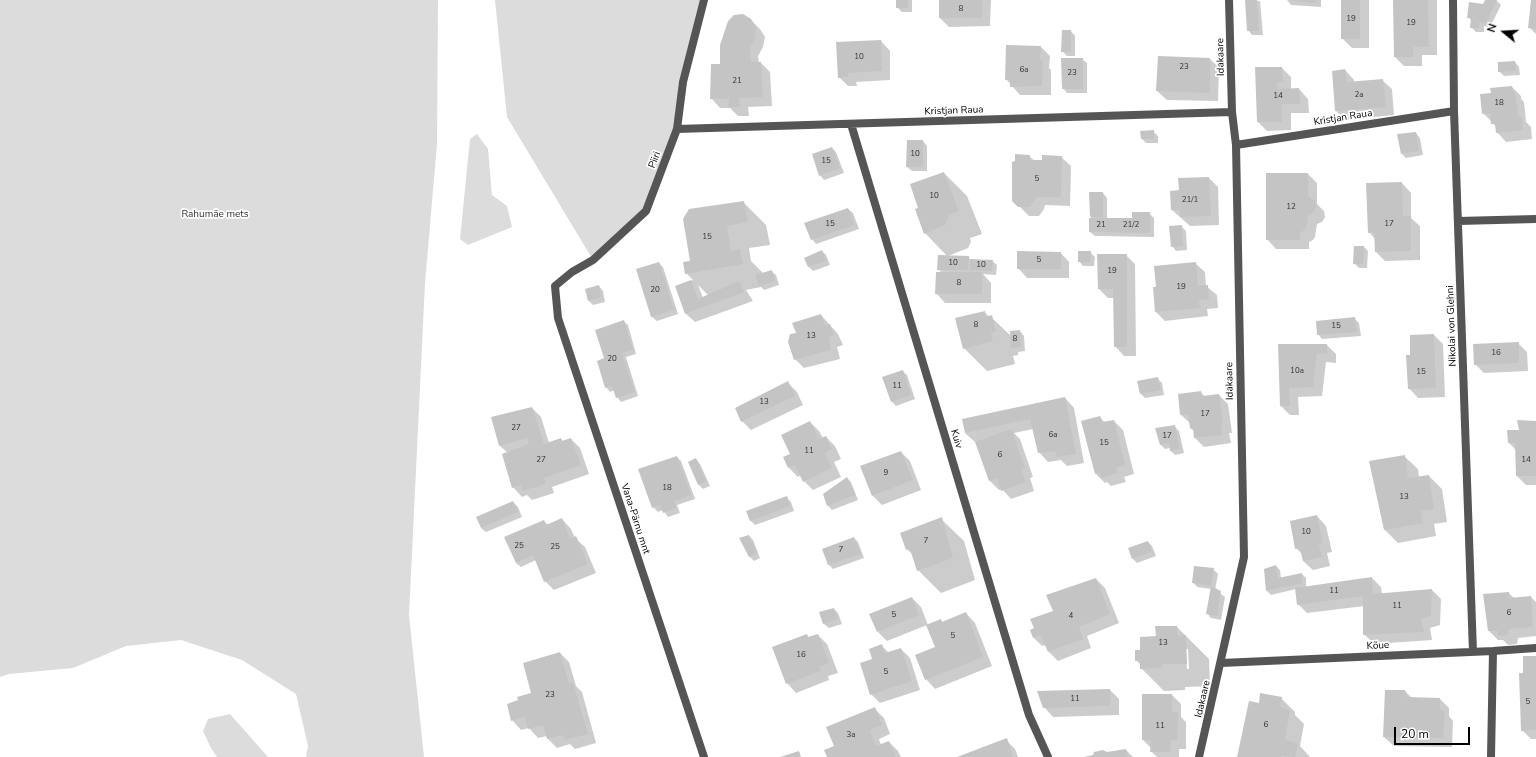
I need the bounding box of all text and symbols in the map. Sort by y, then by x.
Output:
house number: 8 [959,4,963,14]
north arrow [1484,12,1524,52]
house number: 19 [1346,14,1356,24]
house number: 19 [1406,18,1416,28]
text: N [1484,22,1501,34]
street label: Idakaare [1215,38,1227,76]
house number: 10 [854,52,864,62]
house number: 23 [1179,62,1189,72]
house number: 6a [1019,65,1029,75]
house number: 23 [1067,68,1077,78]
house number: 21 [732,76,742,86]
house number: 2a [1354,90,1364,100]
house number: 14 [1273,91,1283,101]
house number: 18 [1494,98,1504,108]
street label: Kristjan Raua [924,104,984,118]
street label: Kristjan Raua [1313,107,1373,129]
house number: 10 [910,149,920,159]
street label: Piiri [646,150,664,170]
house number: 15 [821,156,831,166]
house number: 5 [1035,174,1039,184]
house number: 10 [929,191,939,201]
house number: 21/1 [1182,195,1198,205]
house number: 12 [1286,202,1296,212]
park label: Rahumäe mets [181,209,249,221]
house number: 15 [825,219,835,229]
house number: 17 [1384,219,1394,229]
house number: 21 [1096,220,1106,230]
house number: 21/2 [1123,220,1139,230]
house number: 15 [702,232,712,242]
house number: 5 [1037,255,1041,265]
house number: 10 [948,258,958,268]
house number: 10 [976,260,986,270]
house number: 19 [1107,266,1117,276]
house number: 8 [957,278,961,288]
house number: 19 [1176,282,1186,292]
house number: 20 [650,285,660,295]
street label: Nikolai von Glehni [1445,285,1459,367]
house number: 8 [974,320,978,330]
house number: 15 [1331,321,1341,331]
house number: 13 [806,331,816,341]
house number: 8 [1013,334,1017,344]
house number: 16 [1491,348,1501,358]
house number: 20 [607,354,617,364]
street label: Idakaare [1224,362,1236,400]
house number: 10a [1290,366,1304,376]
house number: 15 [1416,367,1426,377]
house number: 11 [892,381,902,391]
house number: 13 [759,397,769,407]
house number: 17 [1200,409,1210,419]
house number: 27 [511,423,521,433]
street label: Kuiv [947,428,965,450]
house number: 6a [1048,430,1058,440]
house number: 17 [1162,431,1172,441]
house number: 15 [1099,438,1109,448]
house number: 11 [804,446,814,456]
house number: 6 [998,450,1002,460]
house number: 27 [536,455,546,465]
house number: 14 [1521,455,1531,465]
house number: 9 [884,468,888,478]
street label: Vana-Pärnu mnt [618,482,652,556]
house number: 18 [662,483,672,493]
house number: 13 [1399,492,1409,502]
house number: 10 [1301,527,1311,537]
house number: 7 [924,536,928,546]
house number: 25 [514,541,524,551]
house number: 25 [550,542,560,552]
house number: 7 [839,545,843,555]
house number: 11 [1329,586,1339,596]
house number: 11 [1392,601,1402,611]
house number: 6 [1507,608,1511,618]
house number: 5 [892,610,896,620]
house number: 4 [1069,611,1073,621]
house number: 5 [951,631,955,641]
house number: 13 [1158,638,1168,648]
street label: Kõue [1366,639,1390,653]
house number: 16 [796,650,806,660]
house number: 5 [884,667,888,677]
street label: Idakaare [1193,679,1213,719]
house number: 23 [545,690,555,700]
house number: 11 [1070,694,1080,704]
house number: 5 [1526,697,1530,707]
scale bar [1396,719,1472,745]
house number: 6 [1264,720,1268,730]
house number: 11 [1155,721,1165,731]
text: 20 m [1401,726,1429,742]
house number: 3a [846,730,856,740]

